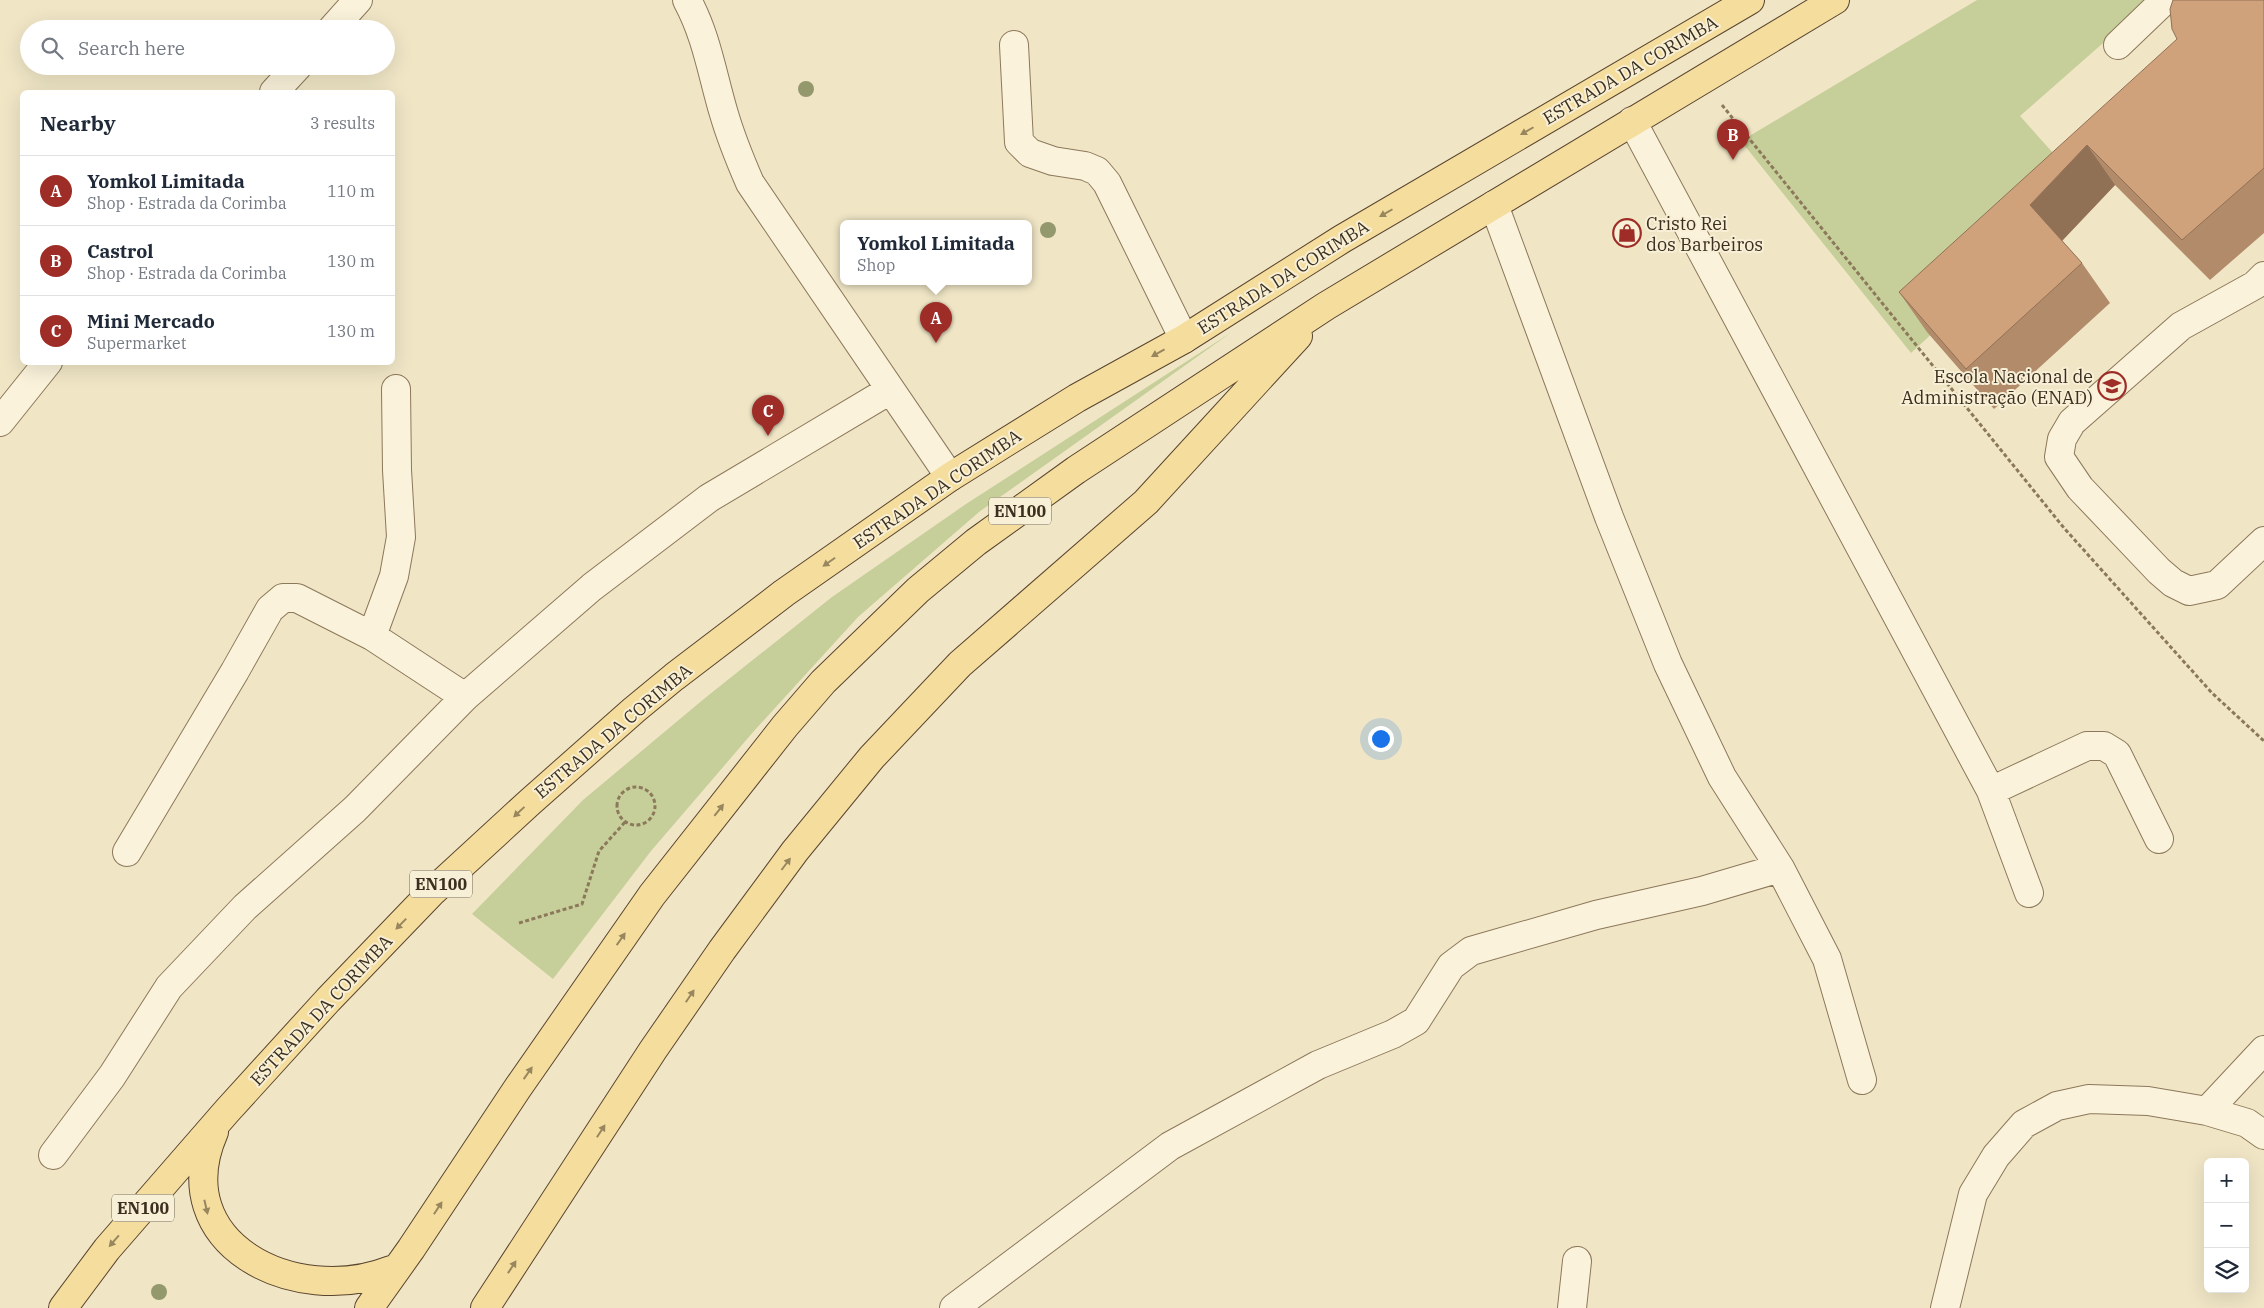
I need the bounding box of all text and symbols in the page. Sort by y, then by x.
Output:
street label: ESTRADA DA CORIMBA [1538,10,1722,130]
search box [20,20,395,75]
icon: search [38,34,66,62]
text: Search here [78,36,185,60]
text: Nearby [40,109,116,137]
text: 3 results [310,113,375,133]
pin: B [1717,119,1749,160]
one-way arrow [1519,127,1534,135]
text: Yomkol Limitada [87,169,245,193]
text: A [50,181,62,201]
text: 110 m [327,181,375,201]
text: Shop · Estrada da Corimba [87,193,287,213]
one-way arrow [1380,209,1393,218]
place label: Cristo Rei dos Barbeiros [1646,212,1763,256]
street label: ESTRADA DA CORIMBA [1193,214,1374,339]
shop icon: Cristo Rei dos Barbeiros [1612,218,1642,248]
popup [840,220,1032,285]
text: Yomkol Limitada [857,231,1015,255]
text: Castrol [87,239,154,263]
text: B [50,251,62,271]
text: 130 m [327,251,375,271]
text: Shop [857,255,895,275]
text: Shop · Estrada da Corimba [87,263,287,283]
pin: A [920,302,952,343]
text: Mini Mercado [87,309,215,333]
text: C [51,321,61,341]
text: 130 m [327,321,375,341]
text: Supermarket [87,333,186,353]
one-way arrow [1151,349,1166,357]
place label: Escola Nacional de Administração (ENAD) [1901,365,2093,409]
school or university icon: Escola Nacional de Administração (ENAD) [2097,371,2127,401]
pin: C [752,395,784,436]
street label: ESTRADA DA CORIMBA [848,424,1026,554]
road number: EN100 [989,498,1051,524]
one-way arrow [822,557,836,567]
street label: ESTRADA DA CORIMBA [530,658,697,804]
your location [1368,726,1394,752]
one-way arrow [713,804,724,817]
one-way arrow [513,806,525,818]
one-way arrow [781,857,791,871]
road number: EN100 [410,871,472,898]
one-way arrow [395,918,407,930]
street label: ESTRADA DA CORIMBA [245,929,397,1090]
one-way arrow [616,933,626,946]
one-way arrow [685,989,695,1002]
one-way arrow [523,1066,533,1080]
one-way arrow [596,1124,605,1138]
map controls [2204,1158,2249,1293]
button: + [2204,1158,2249,1203]
road number: EN100 [112,1194,174,1222]
one-way arrow [202,1200,210,1215]
one-way arrow [433,1201,443,1215]
button: − [2204,1203,2249,1248]
one-way arrow [109,1234,120,1247]
button: layers [2204,1248,2249,1293]
one-way arrow [507,1260,517,1274]

